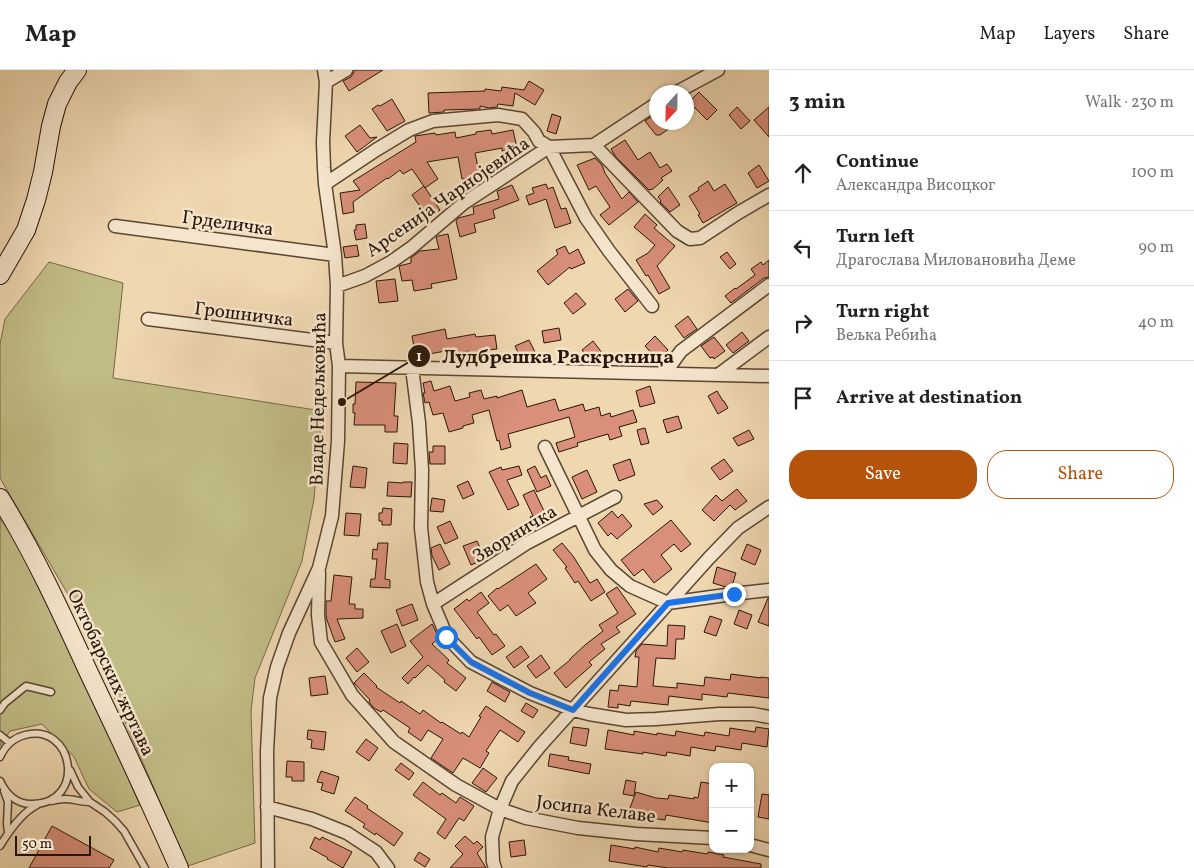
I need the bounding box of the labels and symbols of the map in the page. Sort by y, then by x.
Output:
north arrow [649,85,694,130]
street label: Арсенија Чарнојевића [361,131,535,264]
street label: Грделичка [180,205,275,243]
street label: Грошничка [193,296,295,334]
street label: Владе Недељковића [304,312,334,486]
callout: Лудбрешка Раскрсница [407,338,684,373]
text: Лудбрешка Раскрсница [442,344,674,372]
text: 1 [416,347,422,368]
street label: Зворничка [468,499,562,570]
route end [723,583,746,606]
street label: Октобарских жртава [60,585,160,761]
route start [435,626,458,649]
street label: Јосипа Келаве [534,790,657,830]
scale bar [15,833,91,856]

